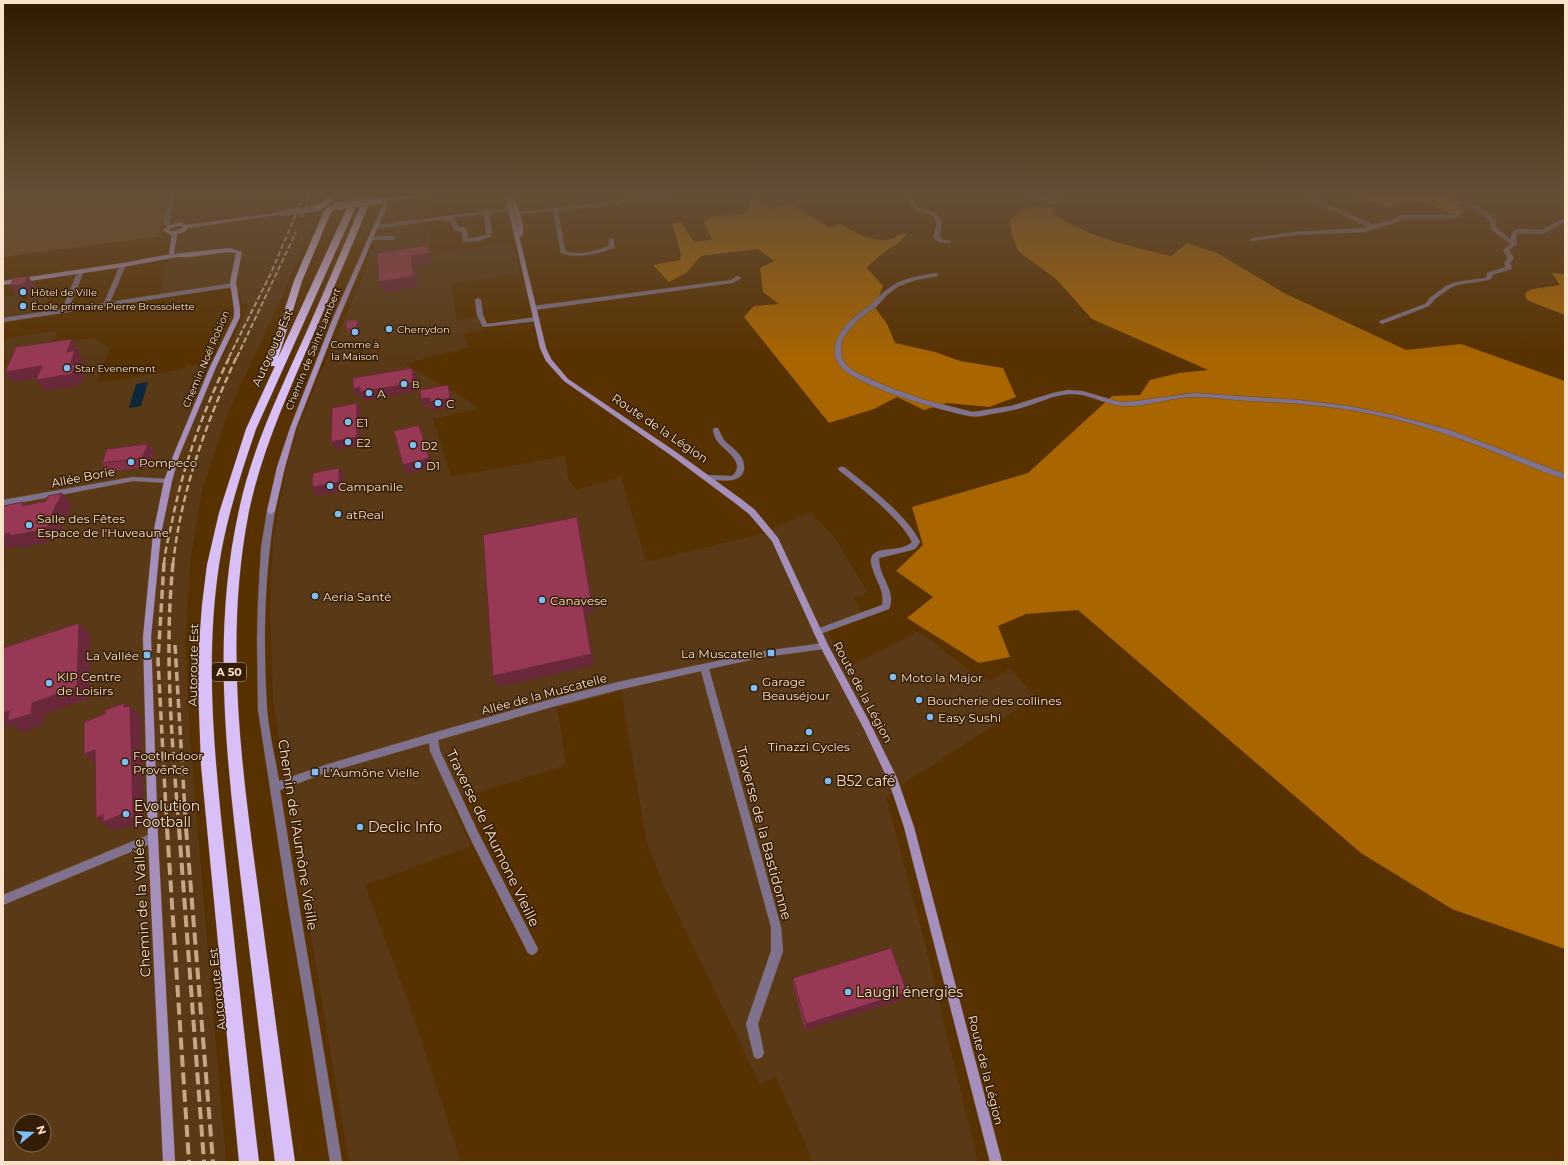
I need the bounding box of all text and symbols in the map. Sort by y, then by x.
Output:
place label: Hôtel de Ville [31,286,97,299]
street label: Chemin de Saint-Lambert [282,286,344,412]
marker: Hôtel de Ville [18,287,28,297]
place label: École primaire Pierre Brossolette [31,300,195,313]
marker: École primaire Pierre Brossolette [18,301,28,311]
street label: Autoroute Est [248,307,296,389]
street label: Chemin Noël Robion [180,308,232,410]
place label: Cherrydon [397,323,450,336]
marker: Cherrydon [384,324,394,334]
marker: Comme à la Maison [350,327,360,337]
place label: Comme à la Maison [331,338,379,363]
place label: Star Evenement [75,362,156,375]
marker: Star Evenement [62,363,72,373]
place label: B [412,378,420,391]
marker: B [399,379,409,389]
place label: A [377,386,386,401]
marker: A [364,388,374,398]
street label: Route de la Légion [609,390,711,466]
place label: C [446,396,455,411]
marker: C [433,398,443,408]
place label: E1 [356,415,368,430]
marker: E1 [343,417,353,427]
place label: E2 [356,435,371,450]
marker: E2 [343,437,353,447]
place label: D2 [421,438,438,453]
marker: D2 [408,440,418,450]
place label: Pompeco [139,455,197,470]
marker: Pompeco [126,457,136,467]
place label: D1 [426,458,440,473]
marker: D1 [413,460,423,470]
street label: Allée Borie [50,463,116,491]
place label: Campanile [338,479,403,494]
marker: Campanile [325,481,335,491]
place label: atReal [346,507,384,522]
marker: atReal [333,509,343,519]
place label: Salle des Fêtes Espace de l'Huveaune [37,511,169,540]
marker: Salle des Fêtes Espace de l'Huveaune [24,520,34,530]
place label: Aeria Santé [323,589,391,604]
marker: Aeria Santé [310,591,320,601]
place label: Canavese [550,593,607,608]
marker: Canavese [537,595,547,605]
street label: Autoroute Est [185,623,201,706]
street label: Route de la Légion [830,639,896,745]
place label: La Muscatelle [681,646,763,661]
place label: La Vallée [86,648,139,663]
marker: La Muscatelle [766,648,776,658]
marker: La Vallée [142,650,152,660]
road number: A 50 [212,663,246,681]
place label: KIP Centre de Loisirs [57,669,121,698]
street label: Allée de la Muscatelle [480,670,608,718]
place label: Moto la Major [901,670,983,685]
marker: Moto la Major [888,672,898,682]
place label: Garage Beauséjour [762,674,830,703]
marker: KIP Centre de Loisirs [44,678,54,688]
marker: Garage Beauséjour [749,683,759,693]
place label: Boucherie des collines [927,693,1062,708]
marker: Boucherie des collines [914,695,924,705]
place label: Easy Sushi [938,710,1001,725]
marker: Easy Sushi [925,712,935,722]
marker: Tinazzi Cycles [804,727,814,737]
street label: Chemin de l'Aumône Vieille [274,738,322,932]
place label: Tinazzi Cycles [768,739,850,754]
street label: Traverse de la Bastidonne [732,744,796,922]
street label: Traverse de l'Aumone Vieille [442,746,544,930]
place label: Foot Indoor Provence [133,748,203,777]
marker: Foot Indoor Provence [120,757,130,767]
place label: L'Aumône Vielle [323,765,420,780]
marker: L'Aumône Vielle [310,767,320,777]
place label: B52 café [836,772,895,790]
marker: B52 café [823,776,833,786]
place label: Evolution Football [134,797,200,831]
marker: Evolution Football [121,809,131,819]
place label: Declic Info [368,818,442,836]
marker: Declic Info [355,822,365,832]
street label: Chemin de la Vallée [129,838,155,978]
street label: Autoroute Est [205,947,229,1031]
place label: Laugil énergies [856,983,963,1001]
marker: Laugil énergies [843,987,853,997]
street label: Route de la Légion [965,1014,1007,1126]
north arrow [12,1113,52,1153]
text: N [33,1124,50,1136]

